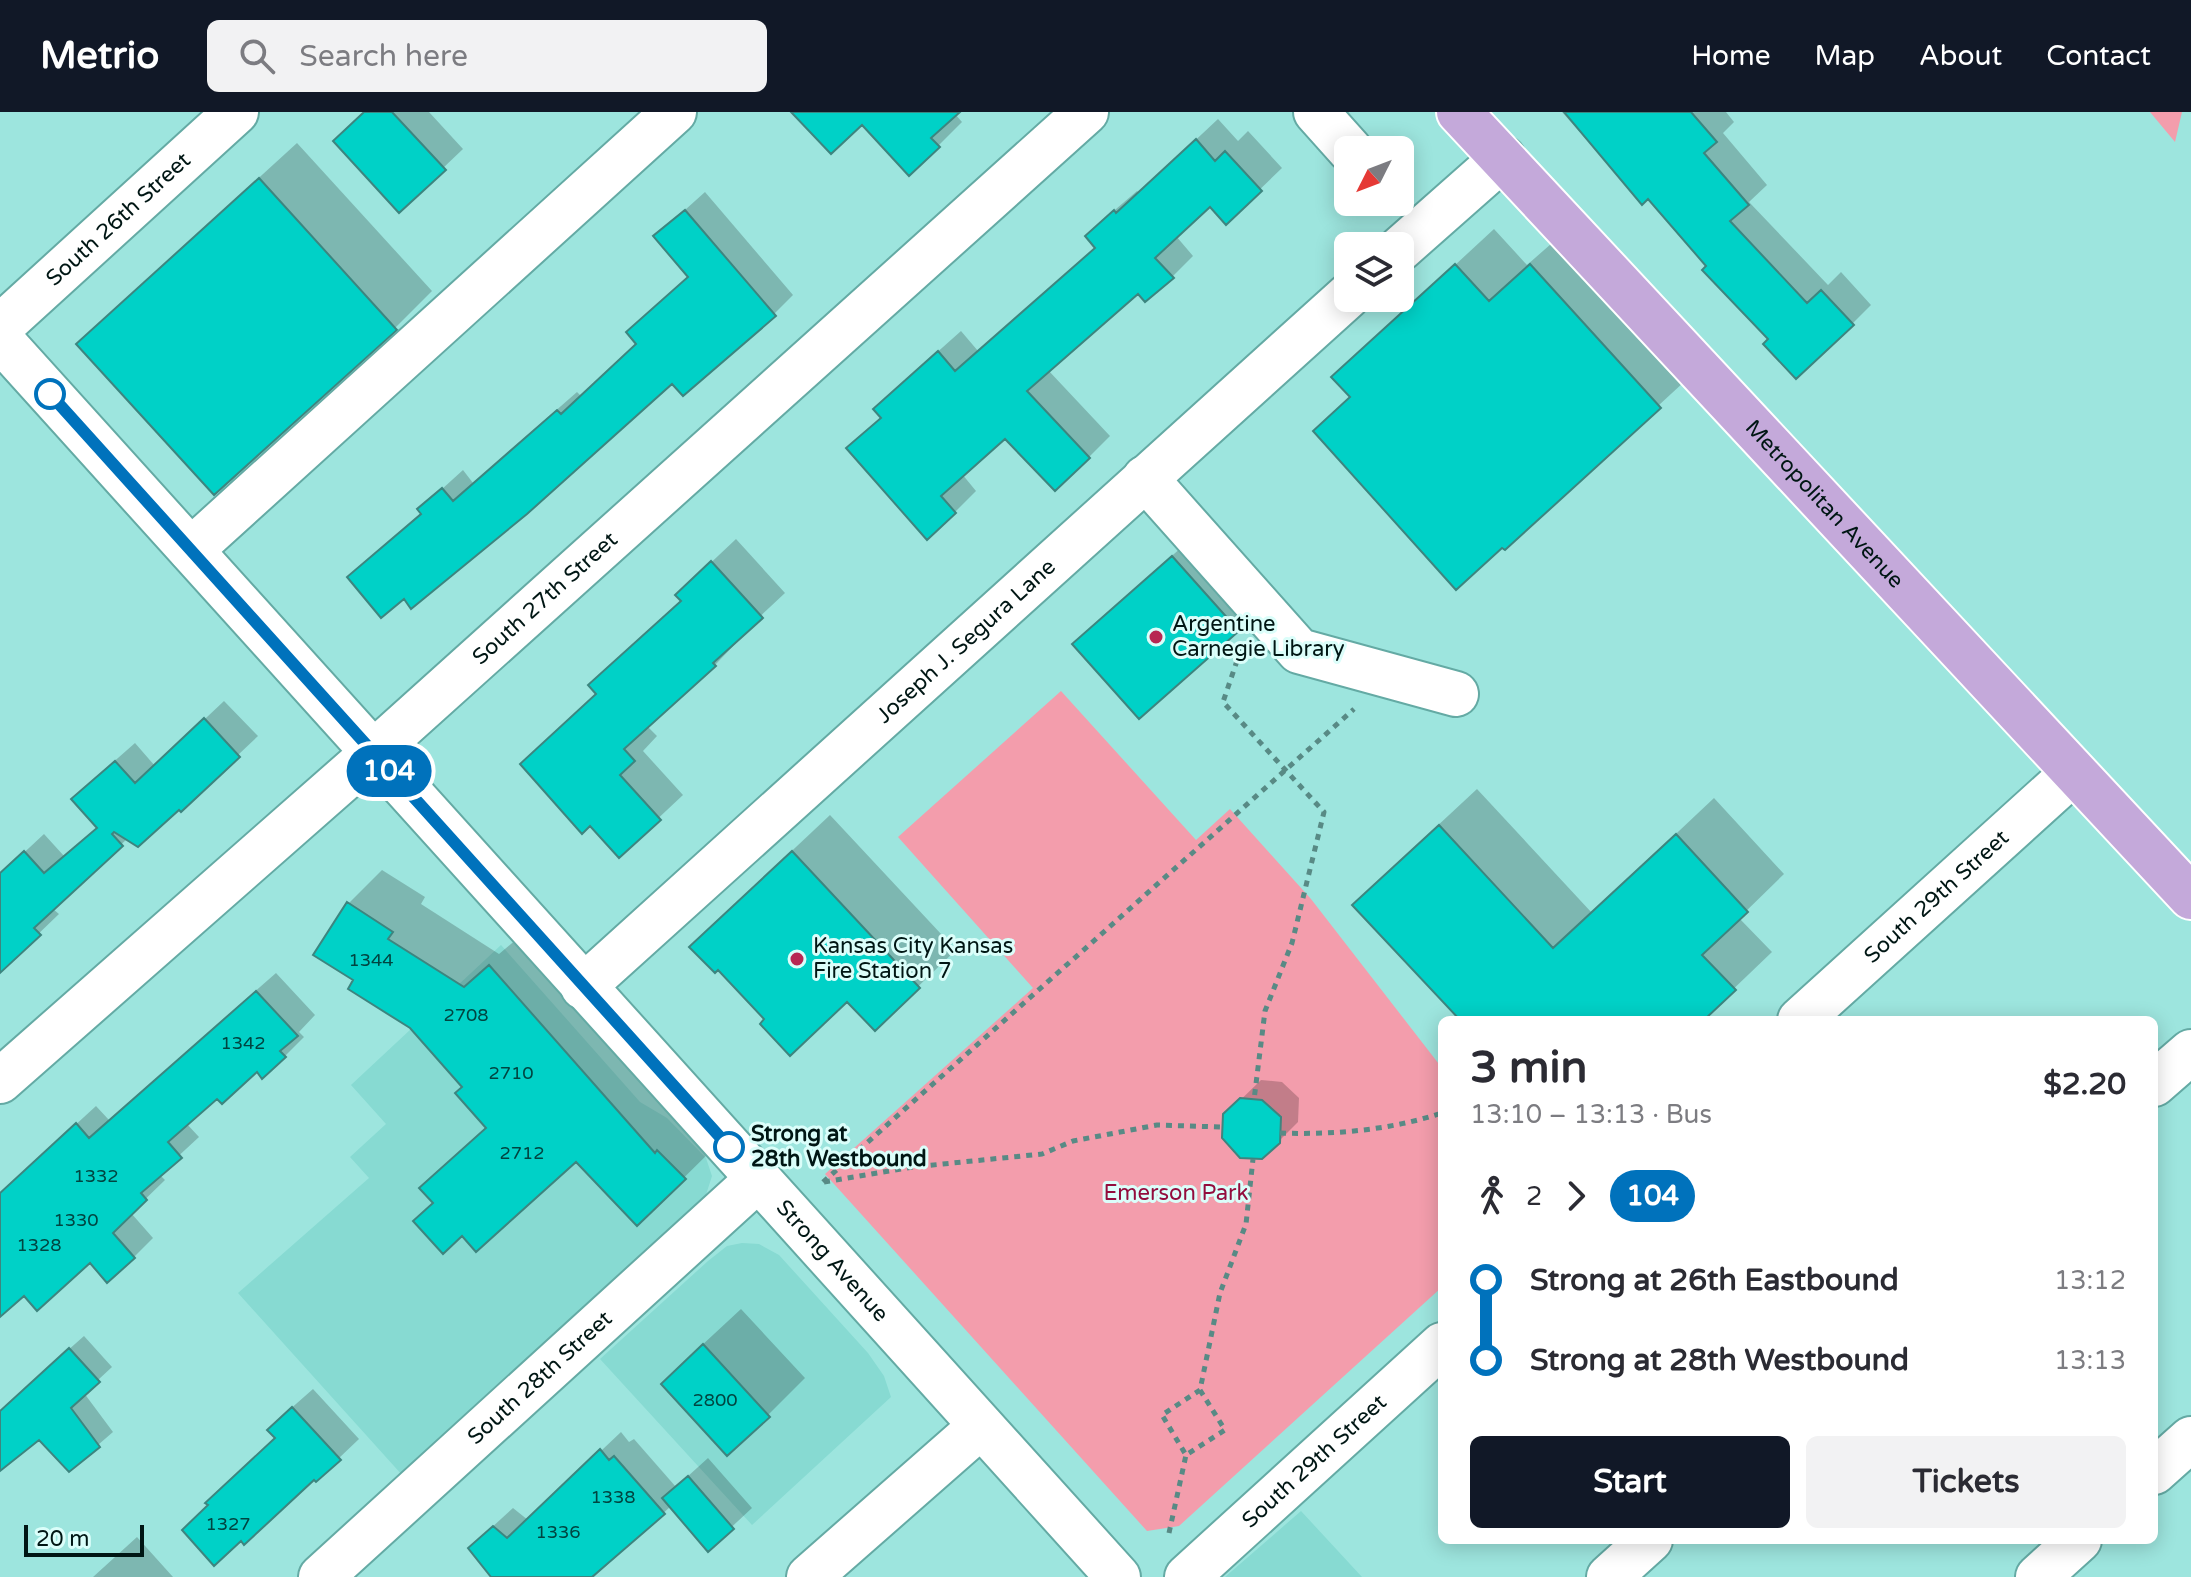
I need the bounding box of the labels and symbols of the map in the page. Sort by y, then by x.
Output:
north arrow [1334,136,1414,216]
street label: South 26th Street [41,147,196,291]
unlabelled marker [35,379,65,409]
street label: Metropolitan Avenue [1740,415,1909,593]
street label: South 27th Street [467,527,623,670]
street label: Joseph J. Segura Lane [871,554,1061,729]
place label: Argentine Carnegie Library [1172,611,1345,662]
marker: Argentine Carnegie Library [1147,628,1165,646]
line badge: 104 [343,745,435,797]
street label: South 29th Street [1859,825,2014,969]
place label: Kansas City Kansas Fire Station 7 [813,933,1013,984]
house number: 1344 [348,949,394,971]
marker: Kansas City Kansas Fire Station 7 [788,950,806,968]
house number: 2708 [443,1004,489,1026]
house number: 1342 [220,1032,266,1054]
house number: 2710 [488,1062,534,1084]
place label: Strong at 28th Westbound [751,1121,927,1172]
marker: Strong at 28th Westbound [714,1132,744,1162]
house number: 2712 [499,1142,545,1164]
house number: 1332 [73,1165,119,1187]
park label: Emerson Park [1103,1180,1249,1206]
street label: Strong Avenue [771,1195,894,1327]
house number: 1330 [53,1209,99,1231]
house number: 1328 [16,1234,62,1256]
street label: South 28th Street [462,1305,617,1450]
house number: 2800 [692,1389,738,1411]
street label: South 29th Street [1237,1389,1392,1533]
house number: 1338 [590,1486,636,1508]
house number: 1327 [205,1513,251,1535]
scale bar [24,1521,144,1557]
house number: 1336 [535,1521,581,1543]

